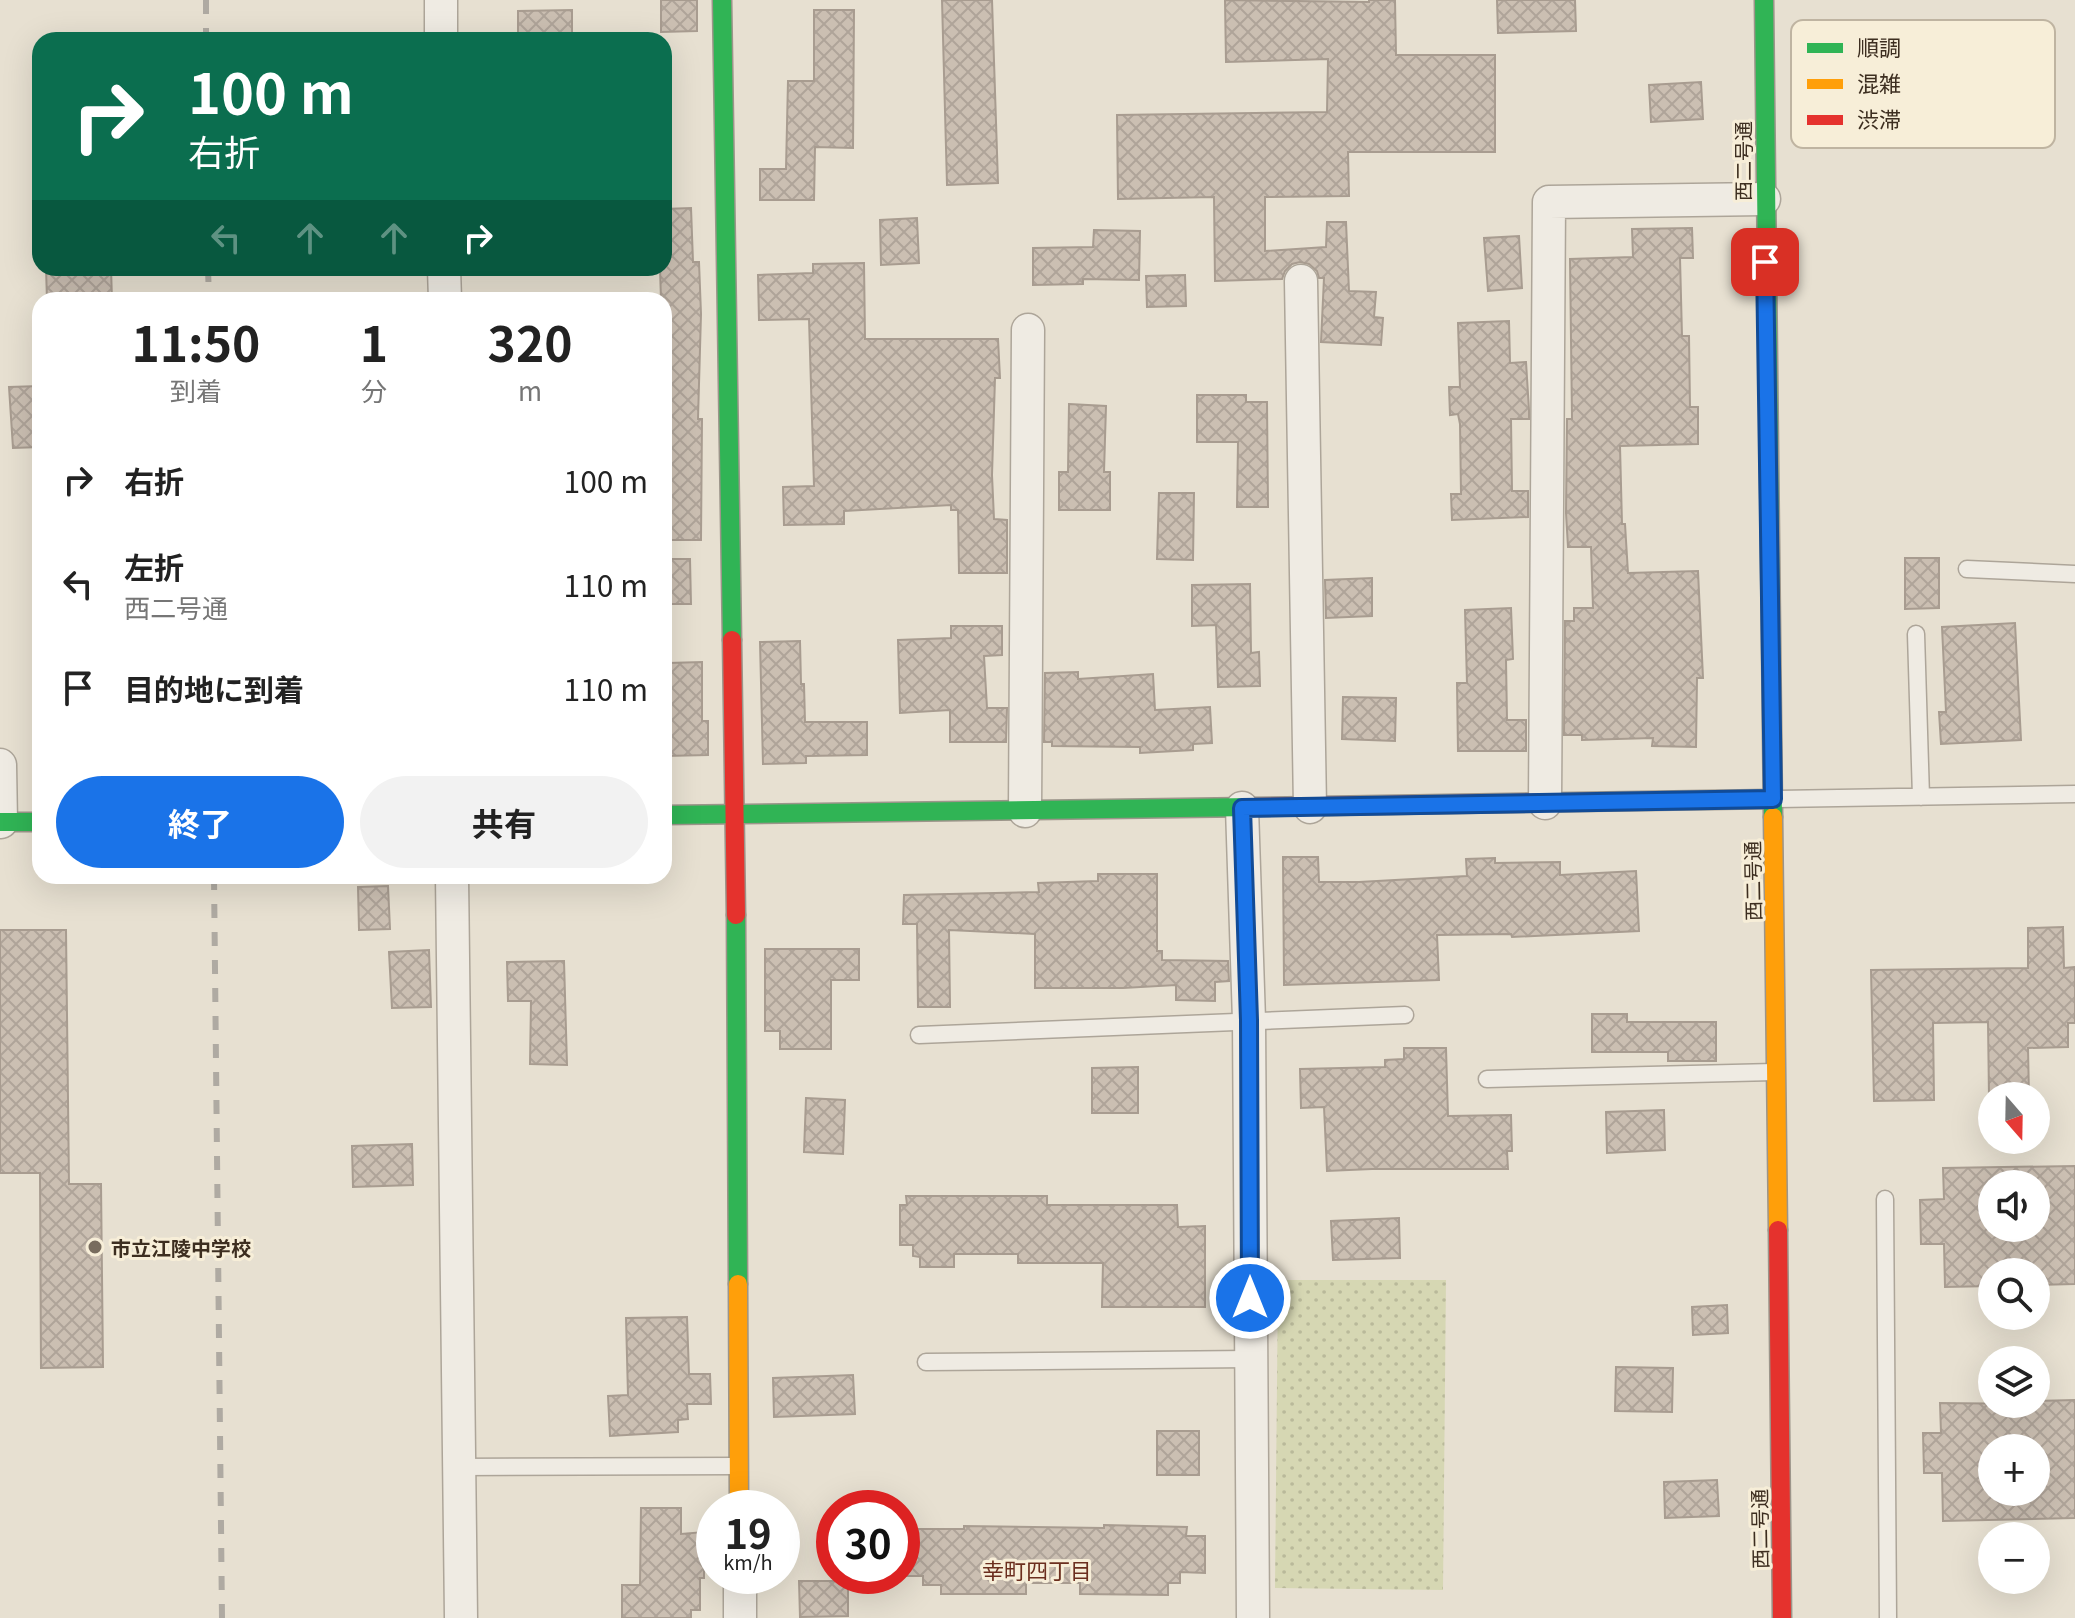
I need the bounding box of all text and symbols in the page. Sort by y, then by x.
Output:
legend [1791,20,2055,148]
text: 順調 [1857,30,1901,62]
text: 100 m [188,49,354,130]
icon: right [56,64,160,168]
text: 混雑 [1857,66,1901,98]
text: 渋滞 [1857,102,1901,134]
street label: 西二号通 [1728,121,1757,201]
text: 右折 [188,124,260,176]
icon: left [204,216,248,260]
icon: ahead [288,216,332,260]
icon: ahead [372,216,416,260]
icon: right [456,216,500,260]
pin [1731,228,1799,296]
icon: arrive [1743,240,1787,284]
text: 11:50 [131,306,260,376]
text: 1 [360,306,388,376]
text: 320 [488,306,573,376]
text: 到着 [170,371,222,408]
text: 分 [361,371,387,408]
text: m [518,371,542,408]
icon: right [56,458,100,502]
text: 右折 [124,458,184,502]
text: 100 m [564,458,648,502]
text: 左折 [124,544,184,588]
icon: left [56,562,100,606]
text: 110 m [564,562,648,606]
text: 西二号通 [124,588,228,625]
icon: arrive [56,666,100,710]
text: 目的地に到着 [124,666,304,710]
text: 110 m [564,666,648,710]
button: 終了 [56,776,344,868]
button: 共有 [360,776,648,868]
street label: 西二号通 [1737,841,1767,921]
north arrow [1978,1082,2050,1154]
map controls [1978,1082,2050,1594]
button: sound [1978,1170,2050,1242]
place label: 市立江陵中学校 [111,1233,251,1262]
marker: 市立江陵中学校 [86,1238,104,1256]
position arrow [1208,1256,1292,1340]
button: search [1978,1258,2050,1330]
button: layers [1978,1346,2050,1418]
button: + [1978,1434,2050,1506]
street label: 西二号通 [1744,1489,1774,1569]
speed limit sign: 30 [816,1490,920,1594]
text: 19 [724,1503,772,1561]
button: − [1978,1522,2050,1594]
text: km/h [723,1547,773,1576]
district label: 幸町四丁目 [982,1553,1092,1585]

